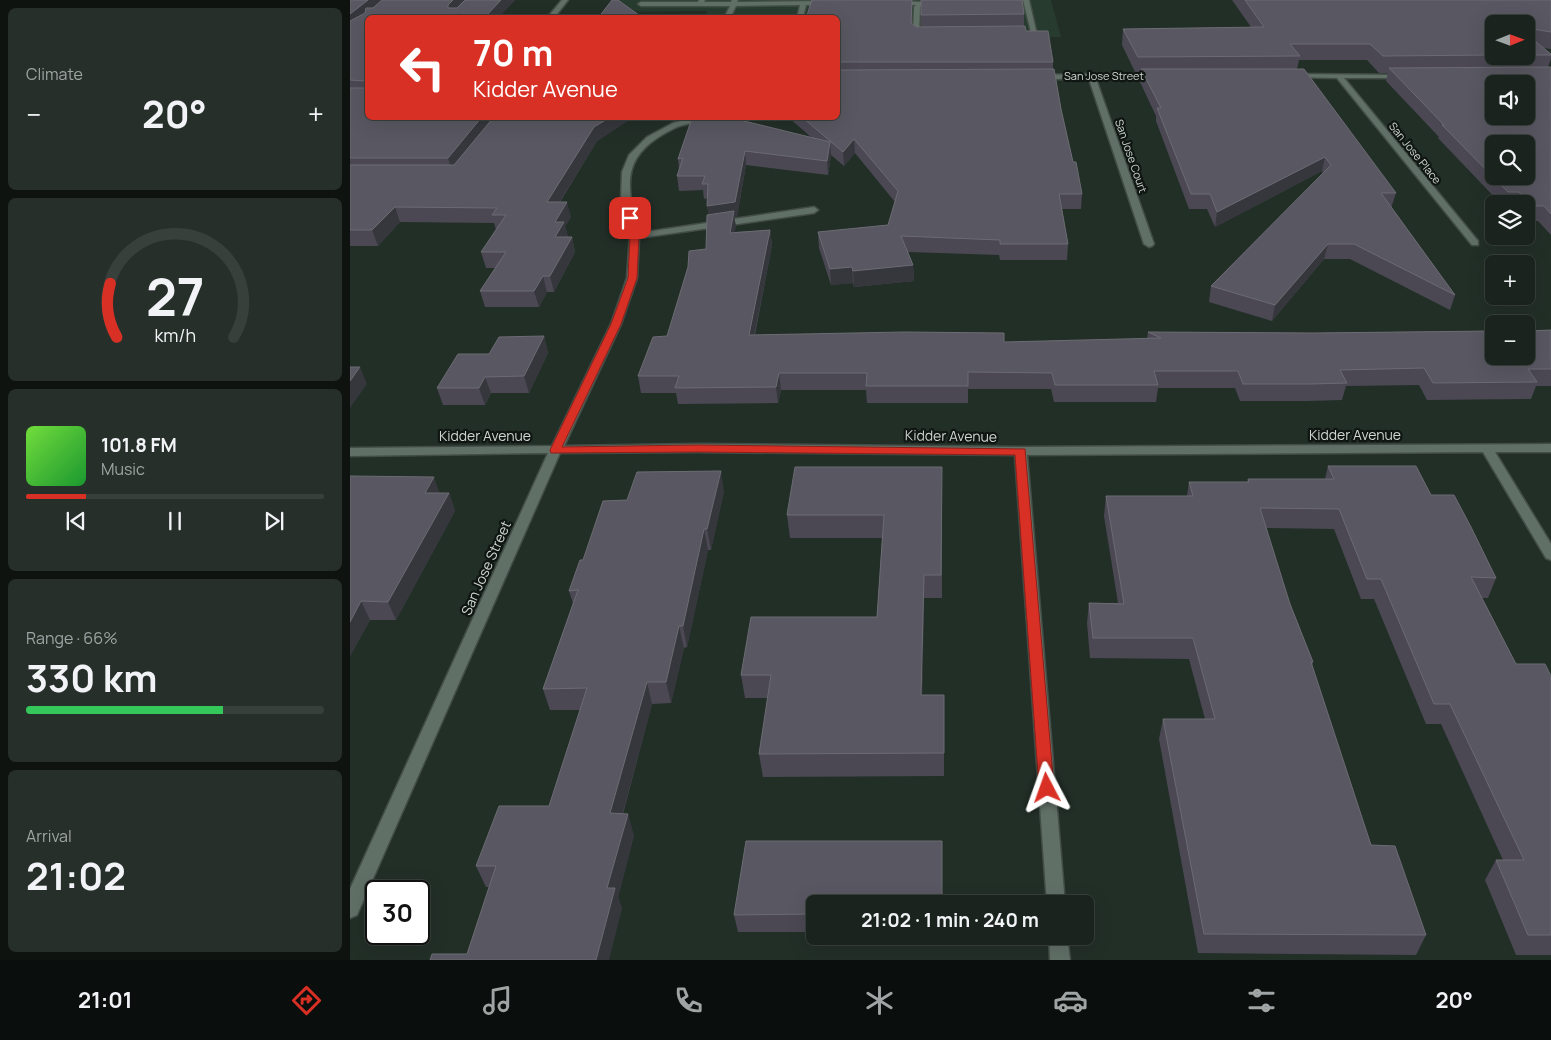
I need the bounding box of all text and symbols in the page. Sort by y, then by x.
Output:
north arrow [1485,15,1535,65]
map controls [1485,15,1535,365]
text: 70 m [473,29,553,77]
icon: left [390,35,455,100]
text: Climate [26,63,83,85]
street label: San Jose Street [1064,68,1144,83]
text: Kidder Avenue [473,74,618,104]
button: sound [1485,75,1535,125]
text: 20° [142,87,207,139]
text: − [26,95,41,133]
text: + [308,95,324,133]
street label: San Jose Court [1112,117,1151,195]
street label: San Jose Place [1386,119,1445,187]
button: search [1485,135,1535,185]
button: layers [1485,195,1535,245]
pin [609,197,651,239]
icon: arrive [616,204,644,232]
button: + [1485,255,1535,305]
text: 27 [146,261,204,332]
button: − [1485,315,1535,365]
text: km/h [154,323,196,347]
street label: Kidder Avenue [905,425,997,446]
street label: Kidder Avenue [1309,425,1401,444]
street label: Kidder Avenue [439,426,531,445]
text: 101.8 FM [101,432,177,458]
text: Music [101,458,145,480]
icon: previous [62,507,90,535]
icon: pause [161,507,189,535]
icon: next [260,507,288,535]
street label: San Jose Street [456,517,515,618]
text: Range · 66% [26,627,118,649]
text: 330 km [26,651,157,703]
position arrow [1020,761,1072,813]
text: Arrival [26,825,72,847]
text: 21:02 [26,849,126,901]
speed limit sign: 30 [365,880,430,945]
text: 21:02 · 1 min · 240 m [861,907,1039,933]
icon: directions [289,983,324,1018]
icon: music [480,983,515,1018]
icon: phone [671,983,706,1018]
icon: climate [862,983,897,1018]
icon: car [1053,983,1088,1018]
icon: filters [1244,983,1279,1018]
text: 21:01 [78,985,132,1015]
text: 20° [1435,985,1473,1015]

